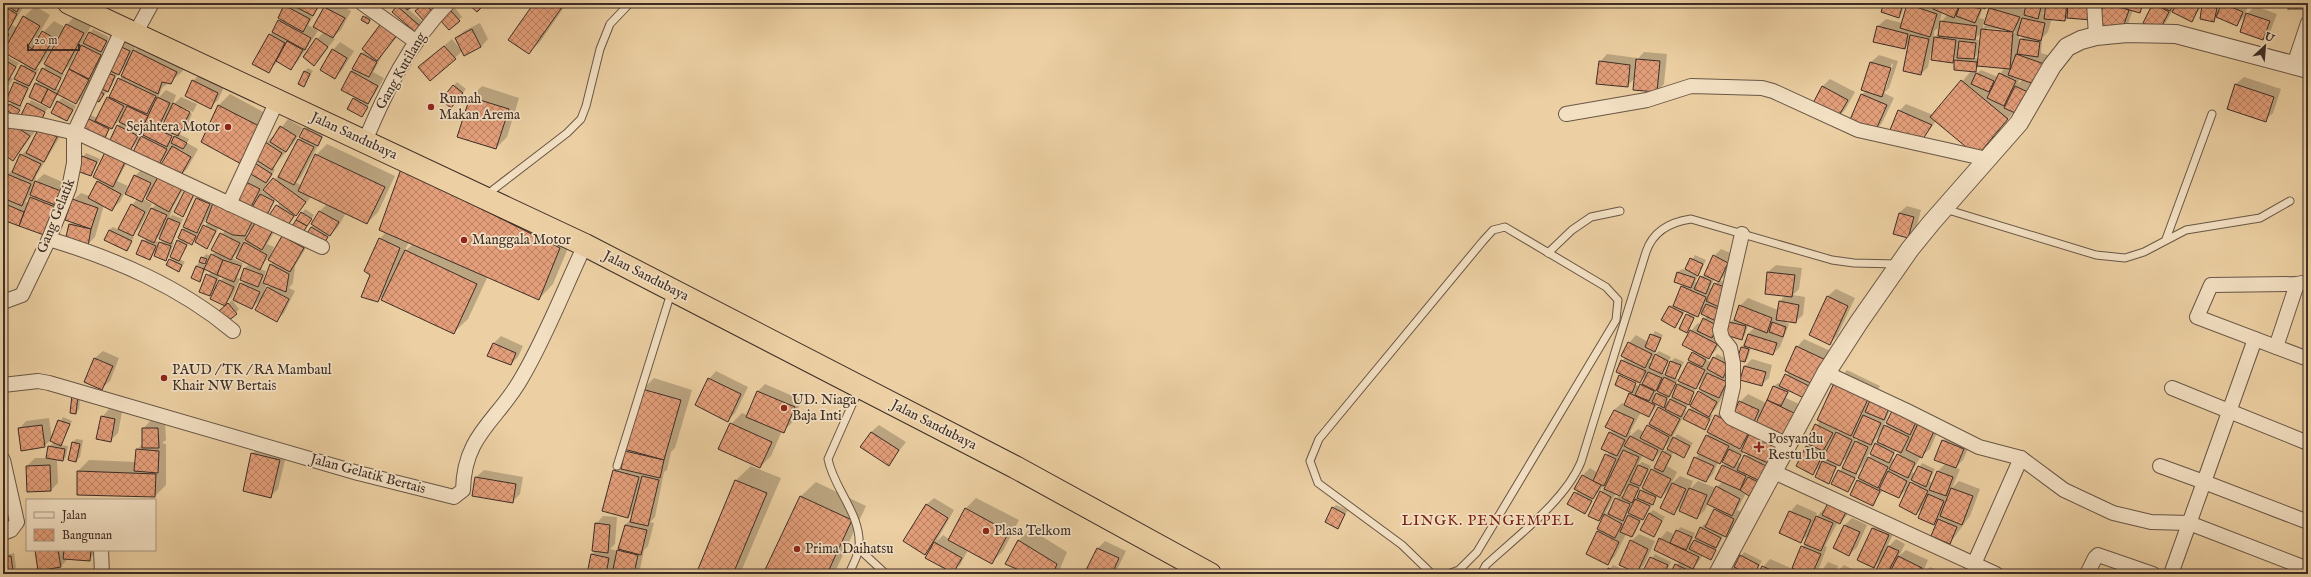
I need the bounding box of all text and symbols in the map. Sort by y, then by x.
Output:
scale bar [28,26,79,52]
north arrow [2245,26,2285,66]
street label: Gang Kutilang [372,29,431,113]
text: U [2261,29,2277,47]
text: 20 m [34,33,57,48]
place label: Rumah Makan Arema [439,90,521,124]
marker: Rumah Makan Arema [426,102,436,112]
street label: Jalan Sandubaya [306,107,401,164]
place label: Sejahtera Motor [126,118,220,136]
marker: Sejahtera Motor [223,122,233,132]
street label: Gang Gelatik [33,176,79,256]
place label: Manggala Motor [472,231,571,249]
marker: Manggala Motor [459,235,469,245]
street label: Jalan Sandubaya [599,246,693,306]
place label: PAUD / TK / RA Mambaul Khair NW Bertais [172,361,332,395]
marker: PAUD / TK / RA Mambaul Khair NW Bertais [159,373,169,383]
place label: UD. Niaga Baja Inti [792,391,857,425]
street label: Jalan Sandubaya [887,395,981,455]
marker: UD. Niaga Baja Inti [779,403,789,413]
place label: Posyandu Restu Ibu [1768,430,1826,464]
marker: Posyandu Restu Ibu [1753,441,1765,453]
street label: Jalan Gelatik Bertais [306,449,428,498]
legend [26,499,156,551]
text: Jalan [60,508,87,524]
district label: LINGK. PENGEMPEL [1401,511,1575,530]
place label: Plasa Telkom [994,522,1071,540]
marker: Plasa Telkom [981,526,991,536]
text: Bangunan [62,528,113,543]
place label: Prima Daihatsu [805,540,893,558]
marker: Prima Daihatsu [792,544,802,554]

